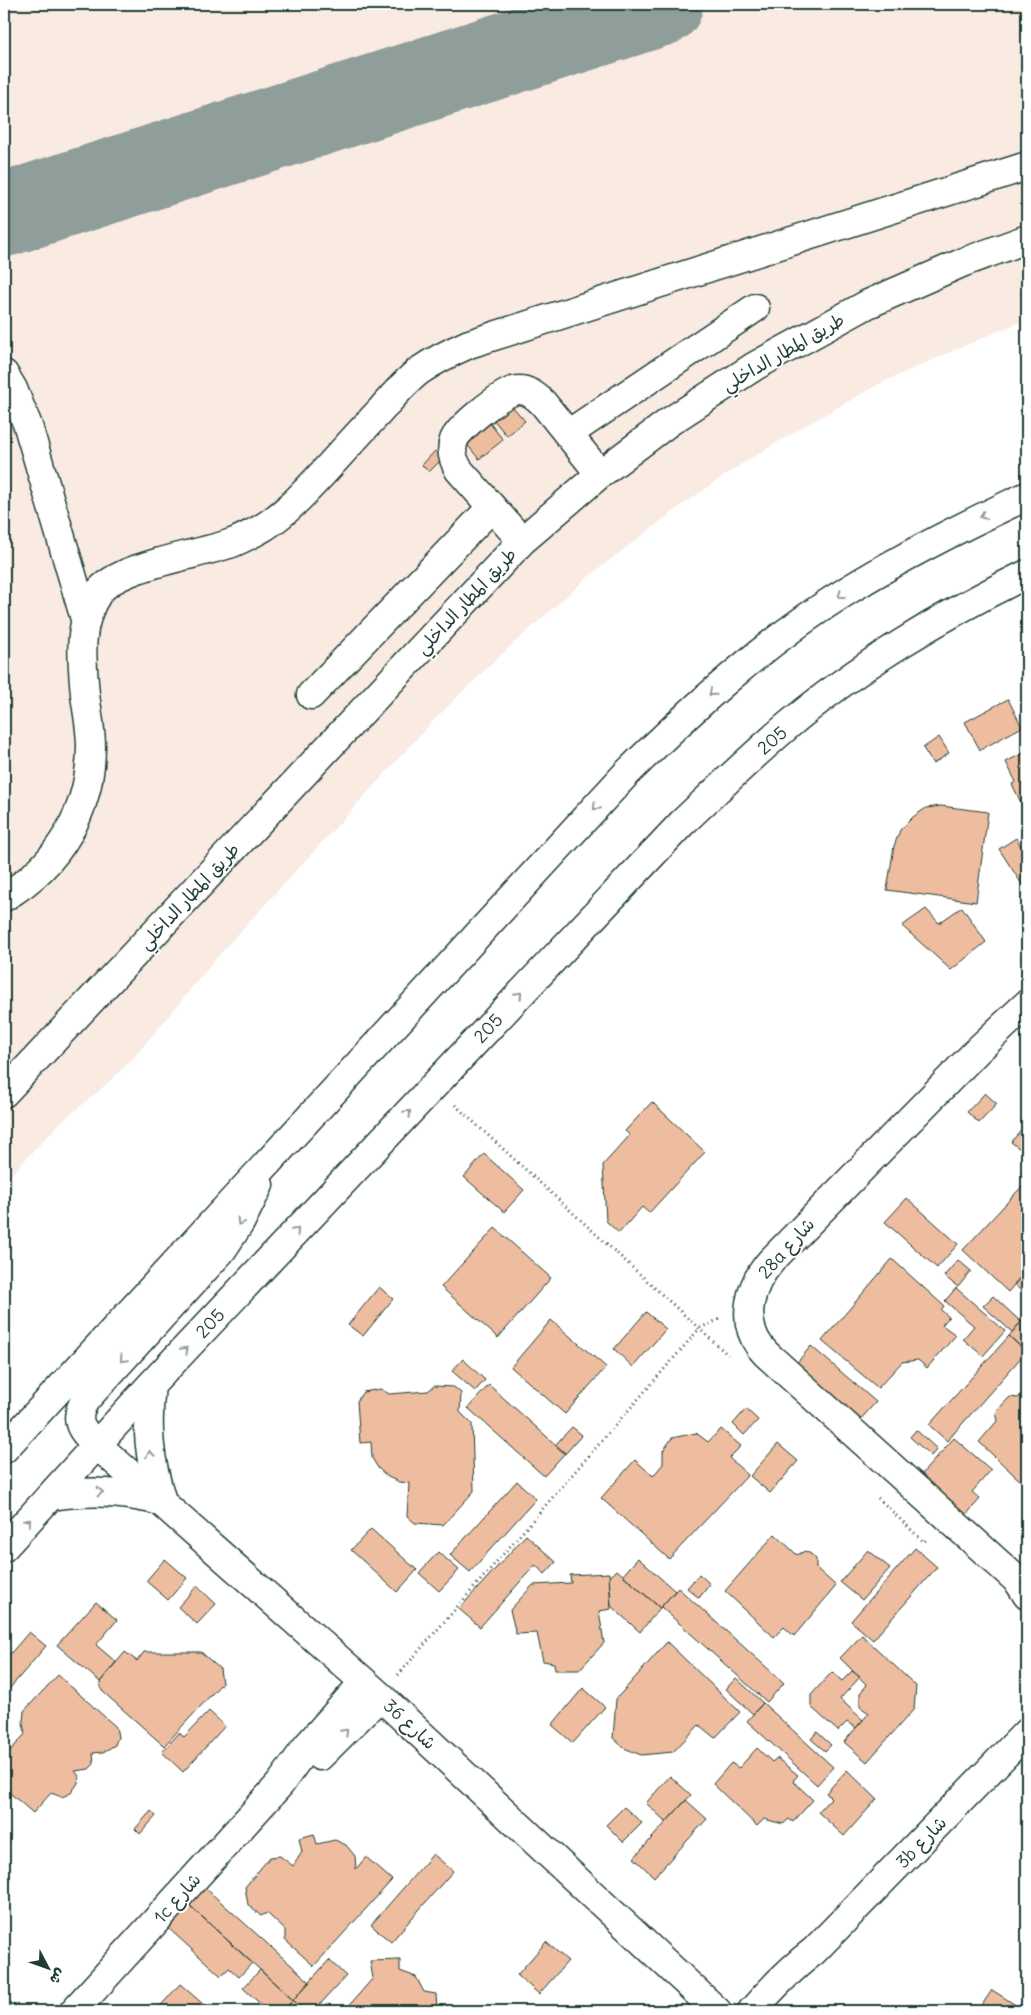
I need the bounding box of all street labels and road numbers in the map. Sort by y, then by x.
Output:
street label: طريق المطار الداخلي [718,308,851,401]
street label: طريق المطار الداخلي [411,543,525,663]
street label: 205 [752,721,792,759]
street label: طريق المطار الداخلي [134,838,248,958]
street label: 205 [469,1008,507,1048]
street label: 28a شارع [753,1213,820,1284]
street label: 205 [191,1303,229,1343]
street label: شارع 36 [378,1694,441,1755]
street label: 3b شارع [891,1811,952,1873]
street label: 1c شارع [149,1868,206,1928]

